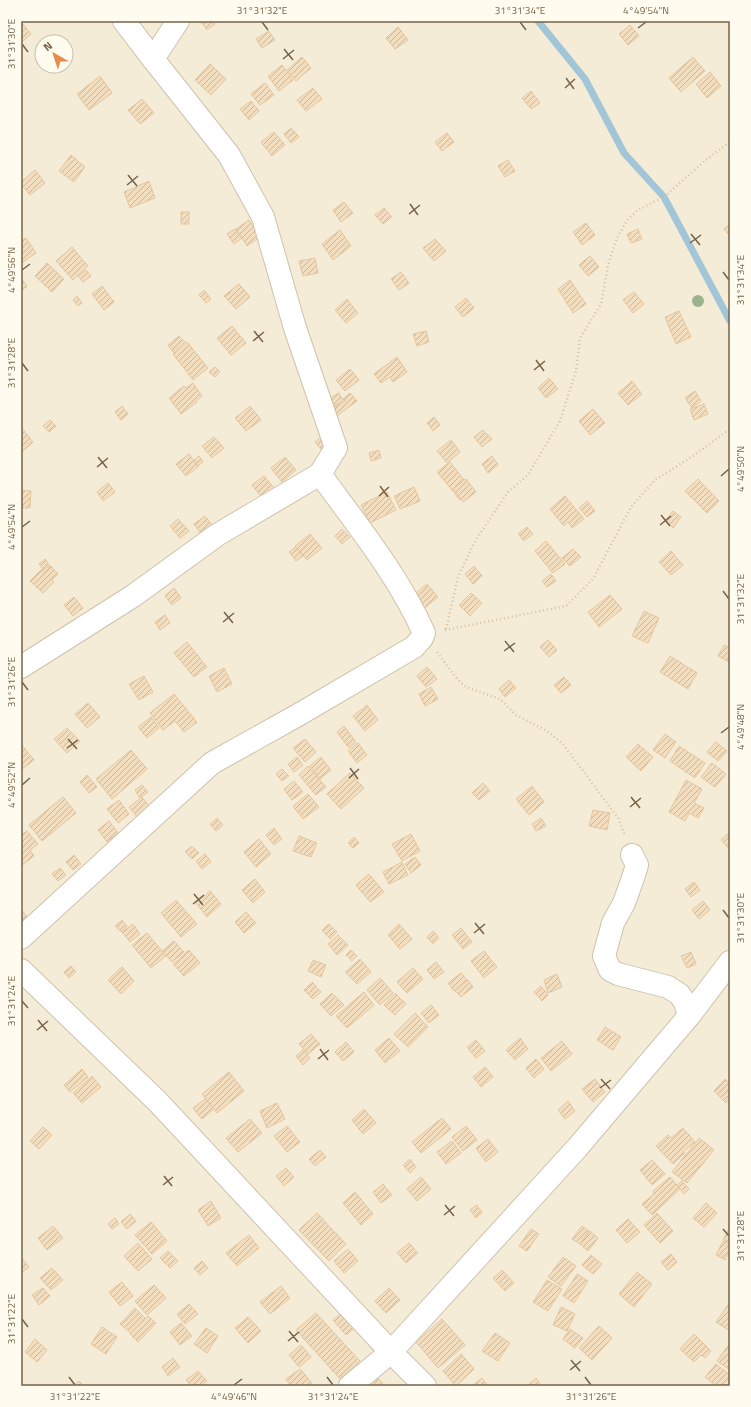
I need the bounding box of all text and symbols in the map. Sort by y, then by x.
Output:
text: 31°31'32"E [237,3,288,18]
text: 31°31'34"E [495,3,546,18]
text: 4°49'54"N [623,3,669,18]
text: 31°31'30"E [4,18,19,69]
north arrow [34,34,74,74]
text: N [40,38,56,55]
text: 4°49'56"N [4,247,19,293]
text: 31°31'34"E [733,254,748,305]
text: 31°31'28"E [4,337,19,388]
text: 4°49'50"N [733,446,748,492]
text: 4°49'54"N [4,504,19,550]
text: 31°31'32"E [733,573,748,624]
text: 31°31'26"E [4,656,19,707]
text: 4°49'48"N [733,704,748,750]
text: 4°49'52"N [4,762,19,808]
text: 31°31'30"E [733,892,748,943]
text: 31°31'24"E [4,975,19,1026]
text: 31°31'28"E [733,1210,748,1261]
text: 31°31'22"E [4,1293,19,1344]
text: 31°31'22"E [50,1389,101,1404]
text: 4°49'46"N [211,1389,257,1404]
text: 31°31'24"E [308,1389,359,1404]
text: 31°31'26"E [566,1389,617,1404]

